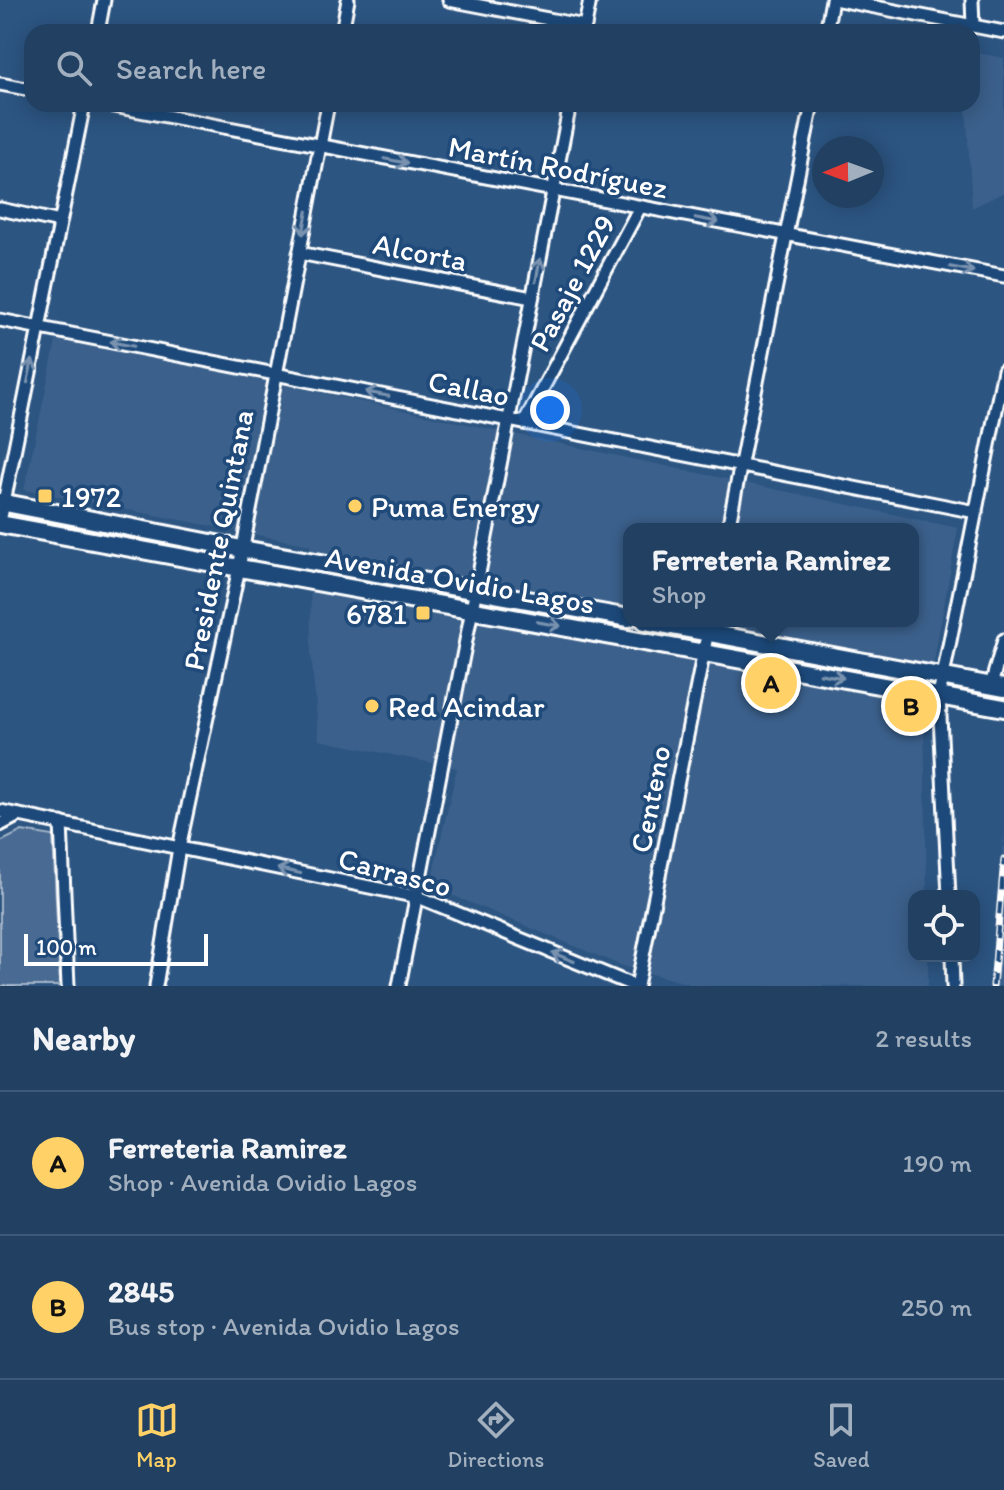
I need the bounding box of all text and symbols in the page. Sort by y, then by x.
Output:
search box [24,24,980,112]
icon: search [52,46,96,90]
text: Search here [116,50,266,87]
street label: Martín Rodríguez [445,128,671,206]
north arrow [812,136,884,208]
one-way arrow [383,155,409,170]
street label: Pasaje 1229 [521,208,623,358]
one-way arrow [297,210,312,235]
one-way arrow [693,213,719,228]
street label: Alcorta [370,225,470,279]
one-way arrow [531,258,546,283]
one-way arrow [949,262,974,277]
one-way arrow [110,336,136,351]
one-way arrow [23,359,38,385]
street label: Callao [425,362,513,414]
one-way arrow [365,386,391,401]
your location [530,390,570,430]
street label: Presidente Quintana [175,406,261,674]
place label: 1972 [61,478,121,515]
marker: 1972 [36,487,54,505]
place label: Puma Energy [371,488,540,525]
marker: Puma Energy [346,497,364,515]
popup [623,523,919,627]
street label: Avenida Ovidio Lagos [322,538,598,622]
text: Ferreteria Ramirez [652,541,890,578]
text: Shop [652,578,706,610]
place label: 6781 [346,595,407,632]
marker: 6781 [414,604,432,622]
one-way arrow [536,618,561,633]
pin: A [745,653,797,713]
one-way arrow [819,670,844,685]
pin: B [885,676,937,736]
place label: Red Acindar [388,688,545,725]
marker: Red Acindar [363,697,381,715]
street label: Centeno [622,742,678,856]
street label: Carrasco [334,839,456,905]
one-way arrow [277,863,302,878]
map controls [908,890,980,962]
button: locate [908,890,980,962]
scale bar [24,930,208,966]
text: 100 m [36,934,97,961]
one-way arrow [551,948,576,963]
text: Nearby [32,1018,135,1059]
text: 2 results [875,1022,972,1054]
text: Ferreteria Ramirez [108,1129,347,1166]
text: A [50,1147,66,1179]
text: 190 m [903,1147,972,1179]
text: Shop · Avenida Ovidio Lagos [108,1166,417,1198]
text: 2845 [108,1273,174,1310]
text: B [50,1291,66,1323]
text: 250 m [901,1291,972,1323]
text: Bus stop · Avenida Ovidio Lagos [108,1310,460,1342]
tab: Map [135,1398,179,1473]
tab: Directions [448,1398,544,1473]
tab: Saved [813,1398,869,1473]

